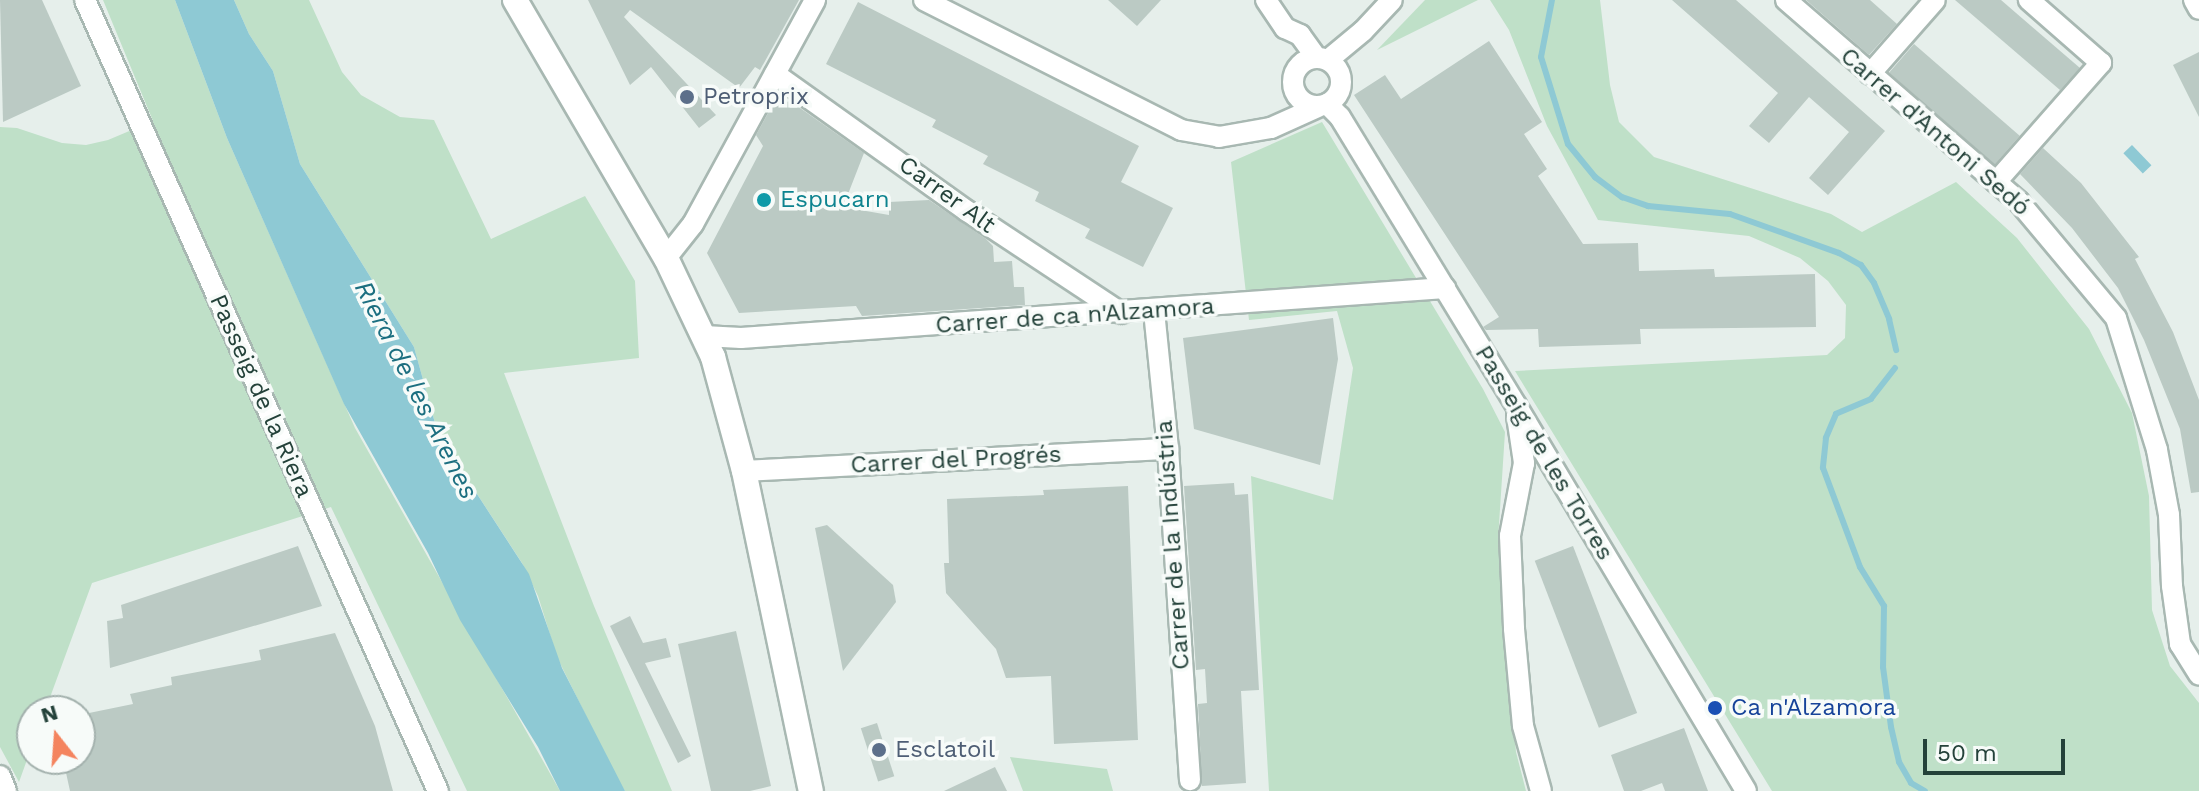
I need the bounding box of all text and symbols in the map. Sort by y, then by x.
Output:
street label: Carrer d'Antoni Sedó [1834,42,2036,222]
place label: Petroprix [703,83,809,111]
marker: Petroprix [678,88,696,106]
street label: Carrer Alt [892,150,1002,240]
place label: Espucarn [780,186,889,214]
marker: Espucarn [755,191,773,209]
water label: Riera de les Arenes [347,275,485,505]
street label: Passeig de la Riera [203,290,319,502]
street label: Carrer de ca n'Alzamora [934,292,1216,340]
street label: Passeig de les Torres [1468,340,1620,566]
street label: Carrer de la Indústria [1150,419,1196,671]
street label: Carrer del Progrés [849,440,1063,480]
place label: Ca n'Alzamora [1731,694,1897,722]
north arrow [16,695,96,775]
text: N [38,699,61,728]
marker: Ca n'Alzamora [1706,699,1724,717]
scale bar [1927,723,2069,773]
place label: Esclatoil [895,736,995,764]
text: 50 m [1937,739,1997,767]
marker: Esclatoil [870,741,888,759]

